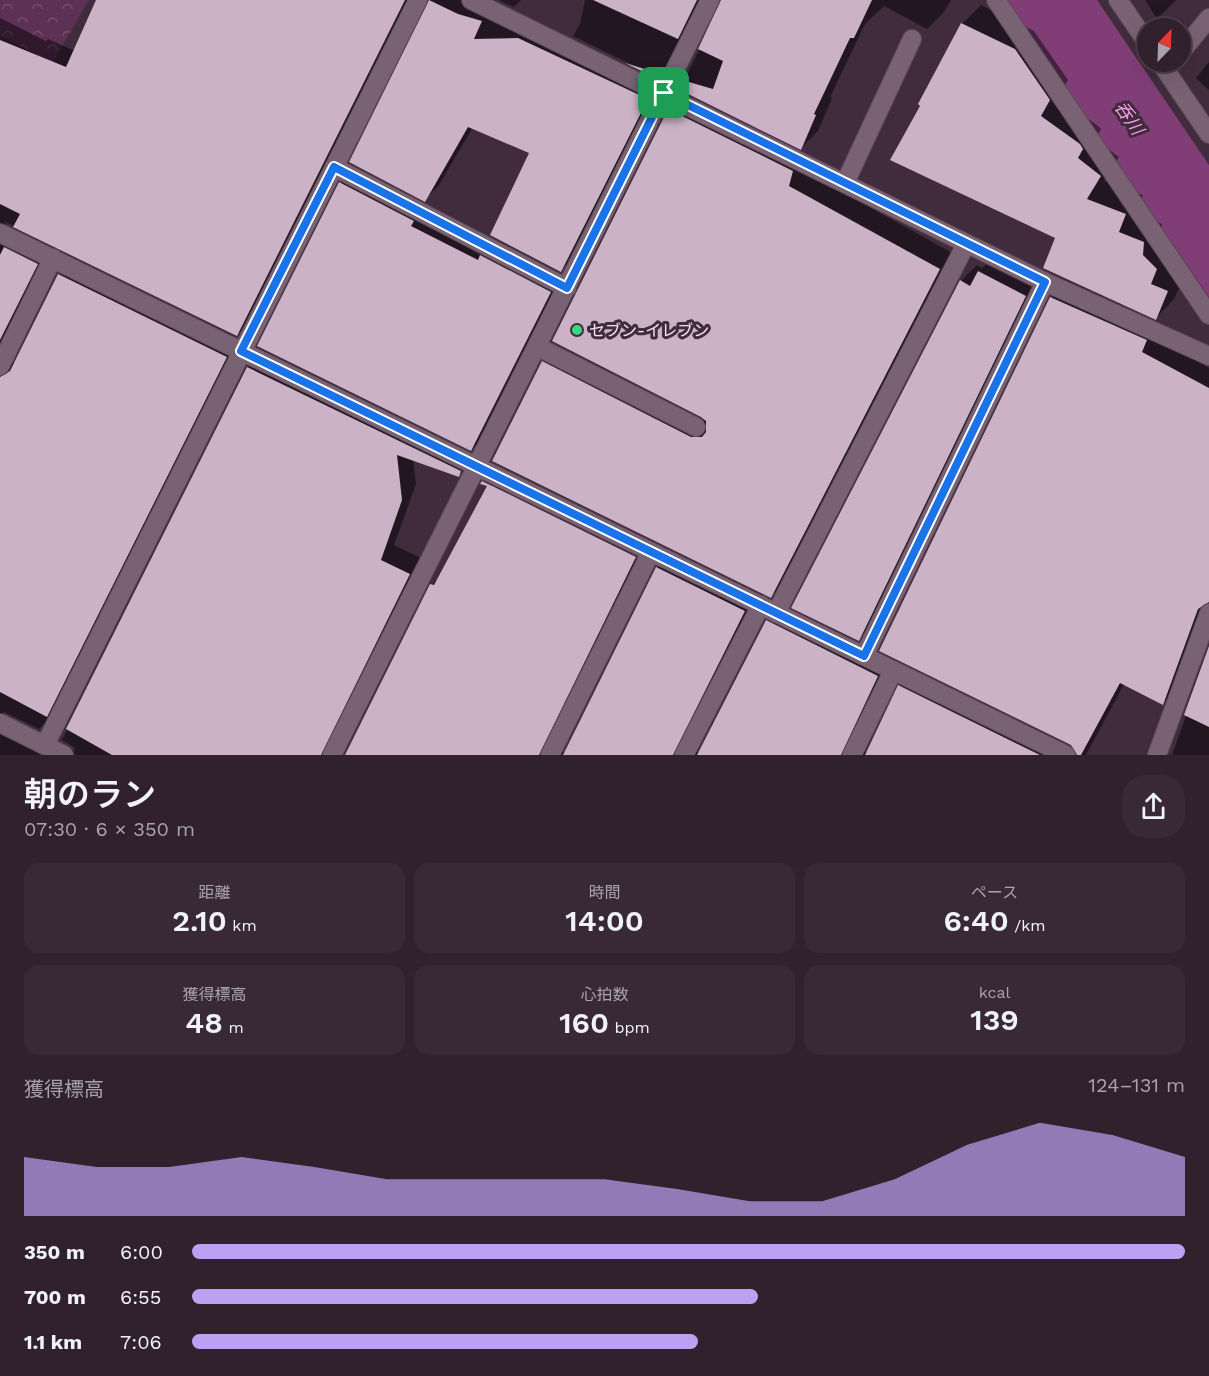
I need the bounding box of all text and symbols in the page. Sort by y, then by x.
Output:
north arrow [1137,18,1191,72]
map controls [1137,18,1191,72]
pin [638,67,689,118]
icon: arrive [647,76,680,109]
water label: 呑川 [1111,97,1149,140]
place label: セブン-イレブン [589,321,709,340]
marker: セブン-イレブン [570,323,584,337]
text: 朝のラン [24,775,156,814]
button: share [1122,775,1185,838]
text: 07:30 · 6 × 350 m [24,817,195,841]
text: 距離 [198,883,231,902]
text: 時間 [588,883,621,902]
text: ペース [971,883,1018,902]
text: 2.10 [172,903,227,938]
text: 14:00 [565,903,644,938]
text: 6:40 [943,903,1009,938]
text: km [227,916,257,935]
text: /km [1009,916,1046,935]
text: kcal [979,983,1010,1002]
text: 獲得標高 [182,985,247,1004]
text: 心拍数 [580,985,629,1004]
text: 139 [970,1002,1019,1037]
text: 48 [185,1005,223,1040]
text: 160 [559,1005,609,1040]
text: m [223,1018,244,1037]
text: bpm [609,1018,650,1037]
text: 124–131 m [1088,1073,1185,1097]
text: 獲得標高 [24,1077,104,1101]
text: 350 m [24,1240,85,1264]
text: 6:00 [120,1240,163,1264]
text: 700 m [24,1285,86,1309]
text: 6:55 [120,1285,161,1309]
text: 1.1 km [24,1330,82,1354]
text: 7:06 [120,1330,162,1354]

